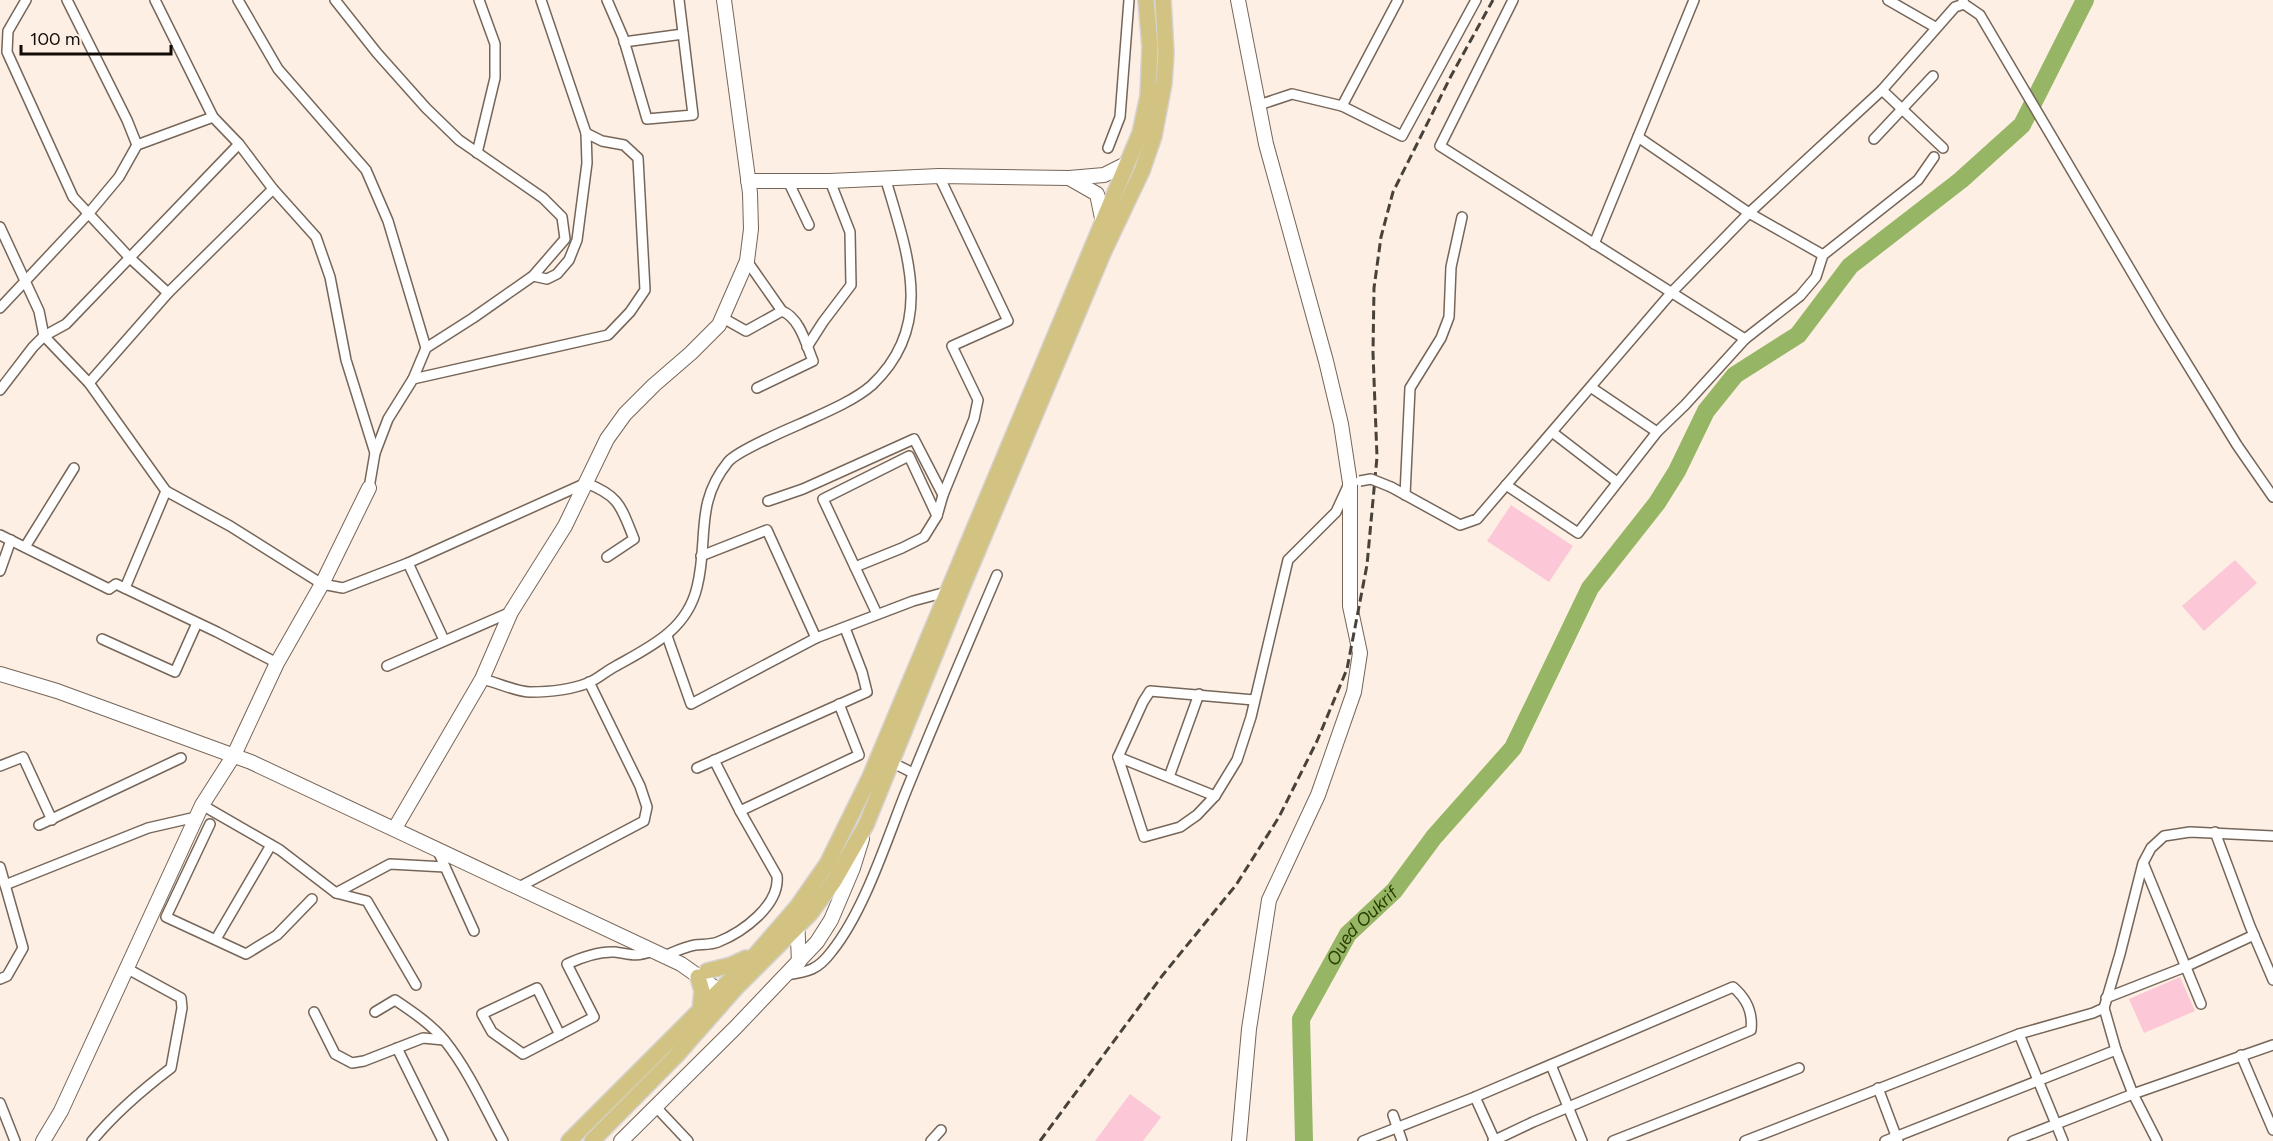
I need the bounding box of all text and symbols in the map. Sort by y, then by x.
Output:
scale bar [21,18,171,56]
text: 100 m [30,28,80,50]
water label: Oued Oukrif [1322,881,1403,970]

